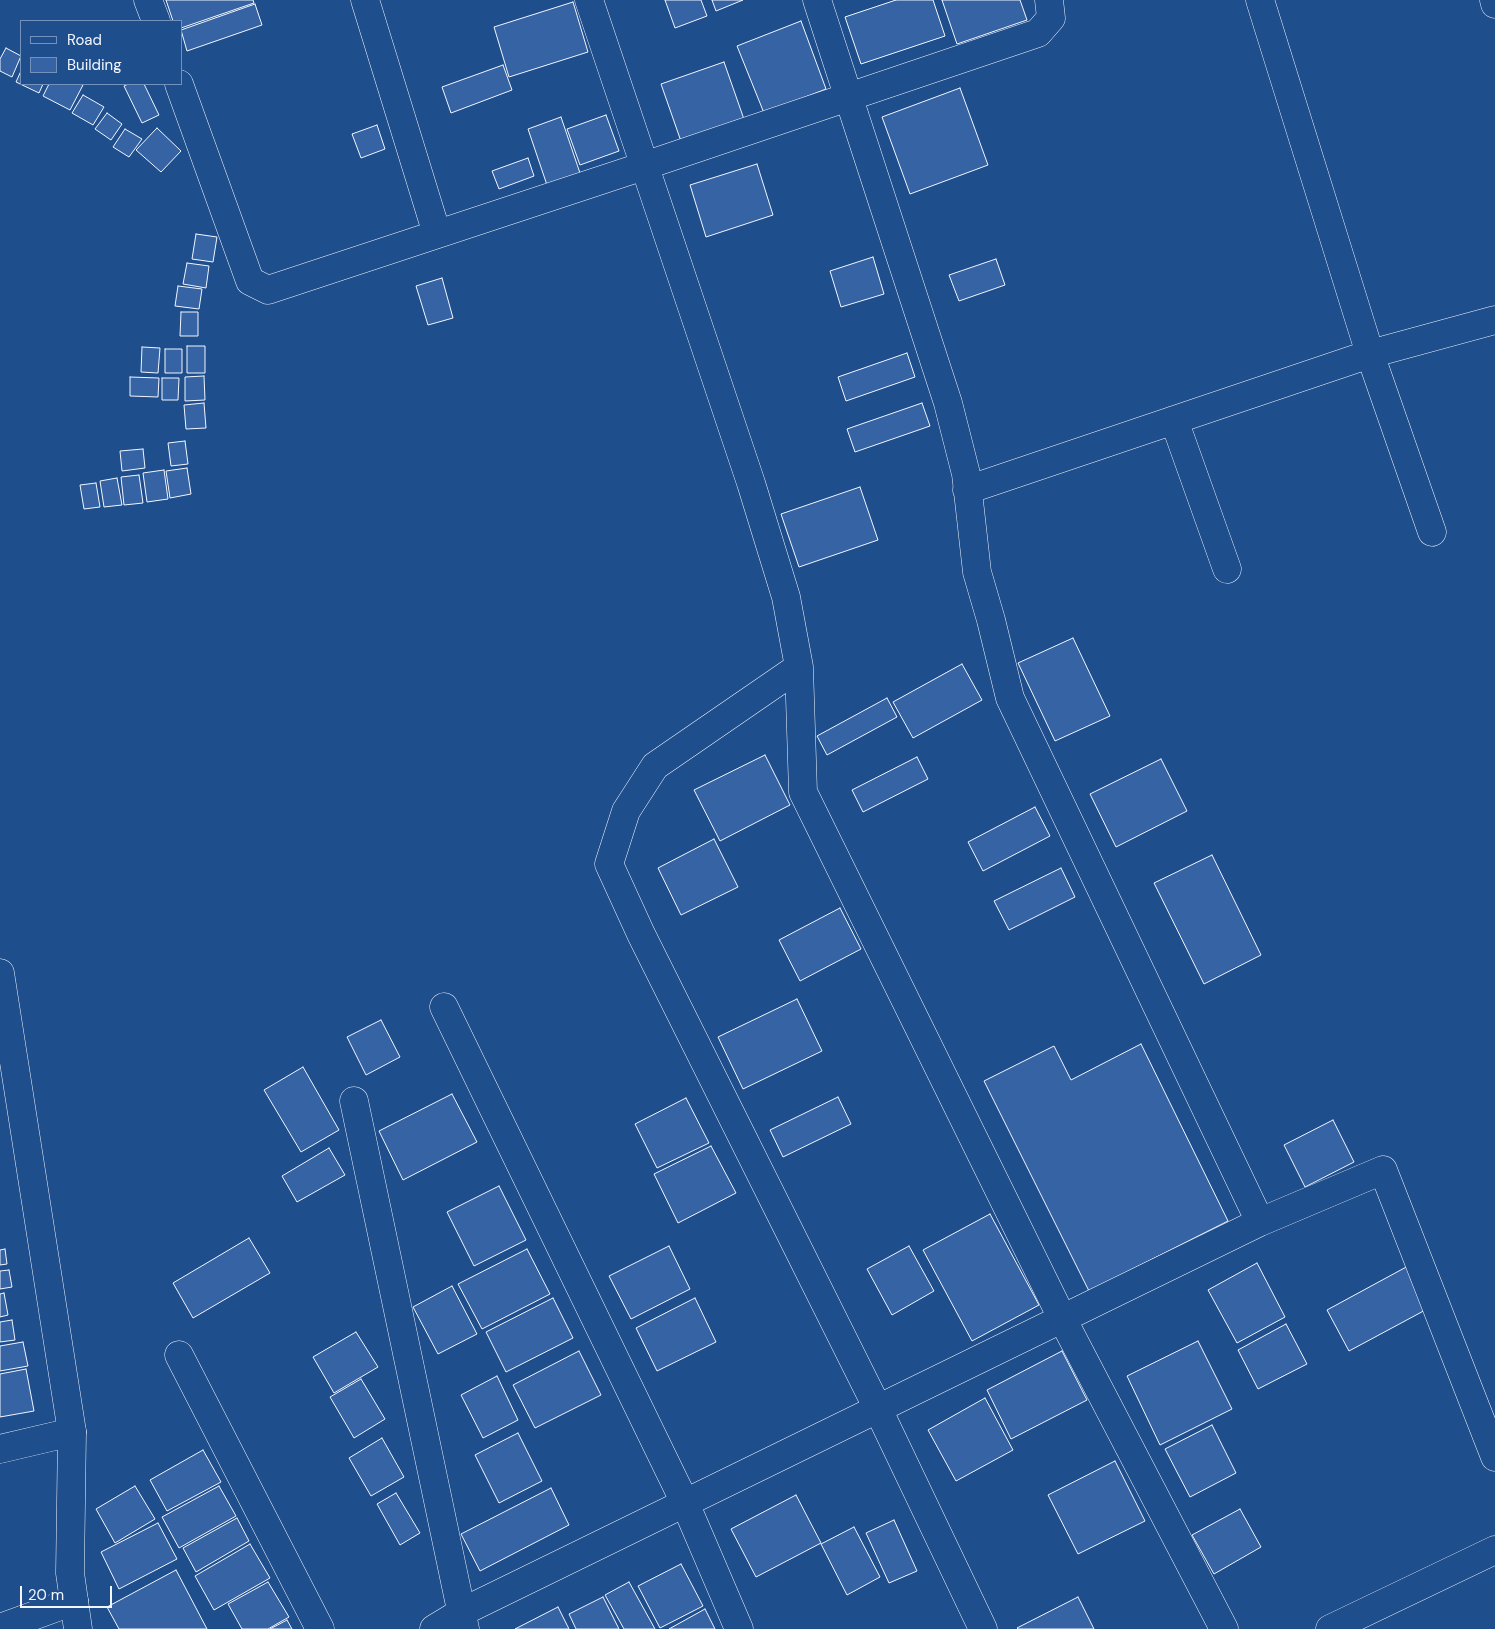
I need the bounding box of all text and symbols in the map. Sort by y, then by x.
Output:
legend [20,20,182,85]
text: Road [67,30,102,50]
text: Building [67,55,122,75]
scale bar [22,1576,115,1608]
text: 20 m [28,1585,64,1605]

